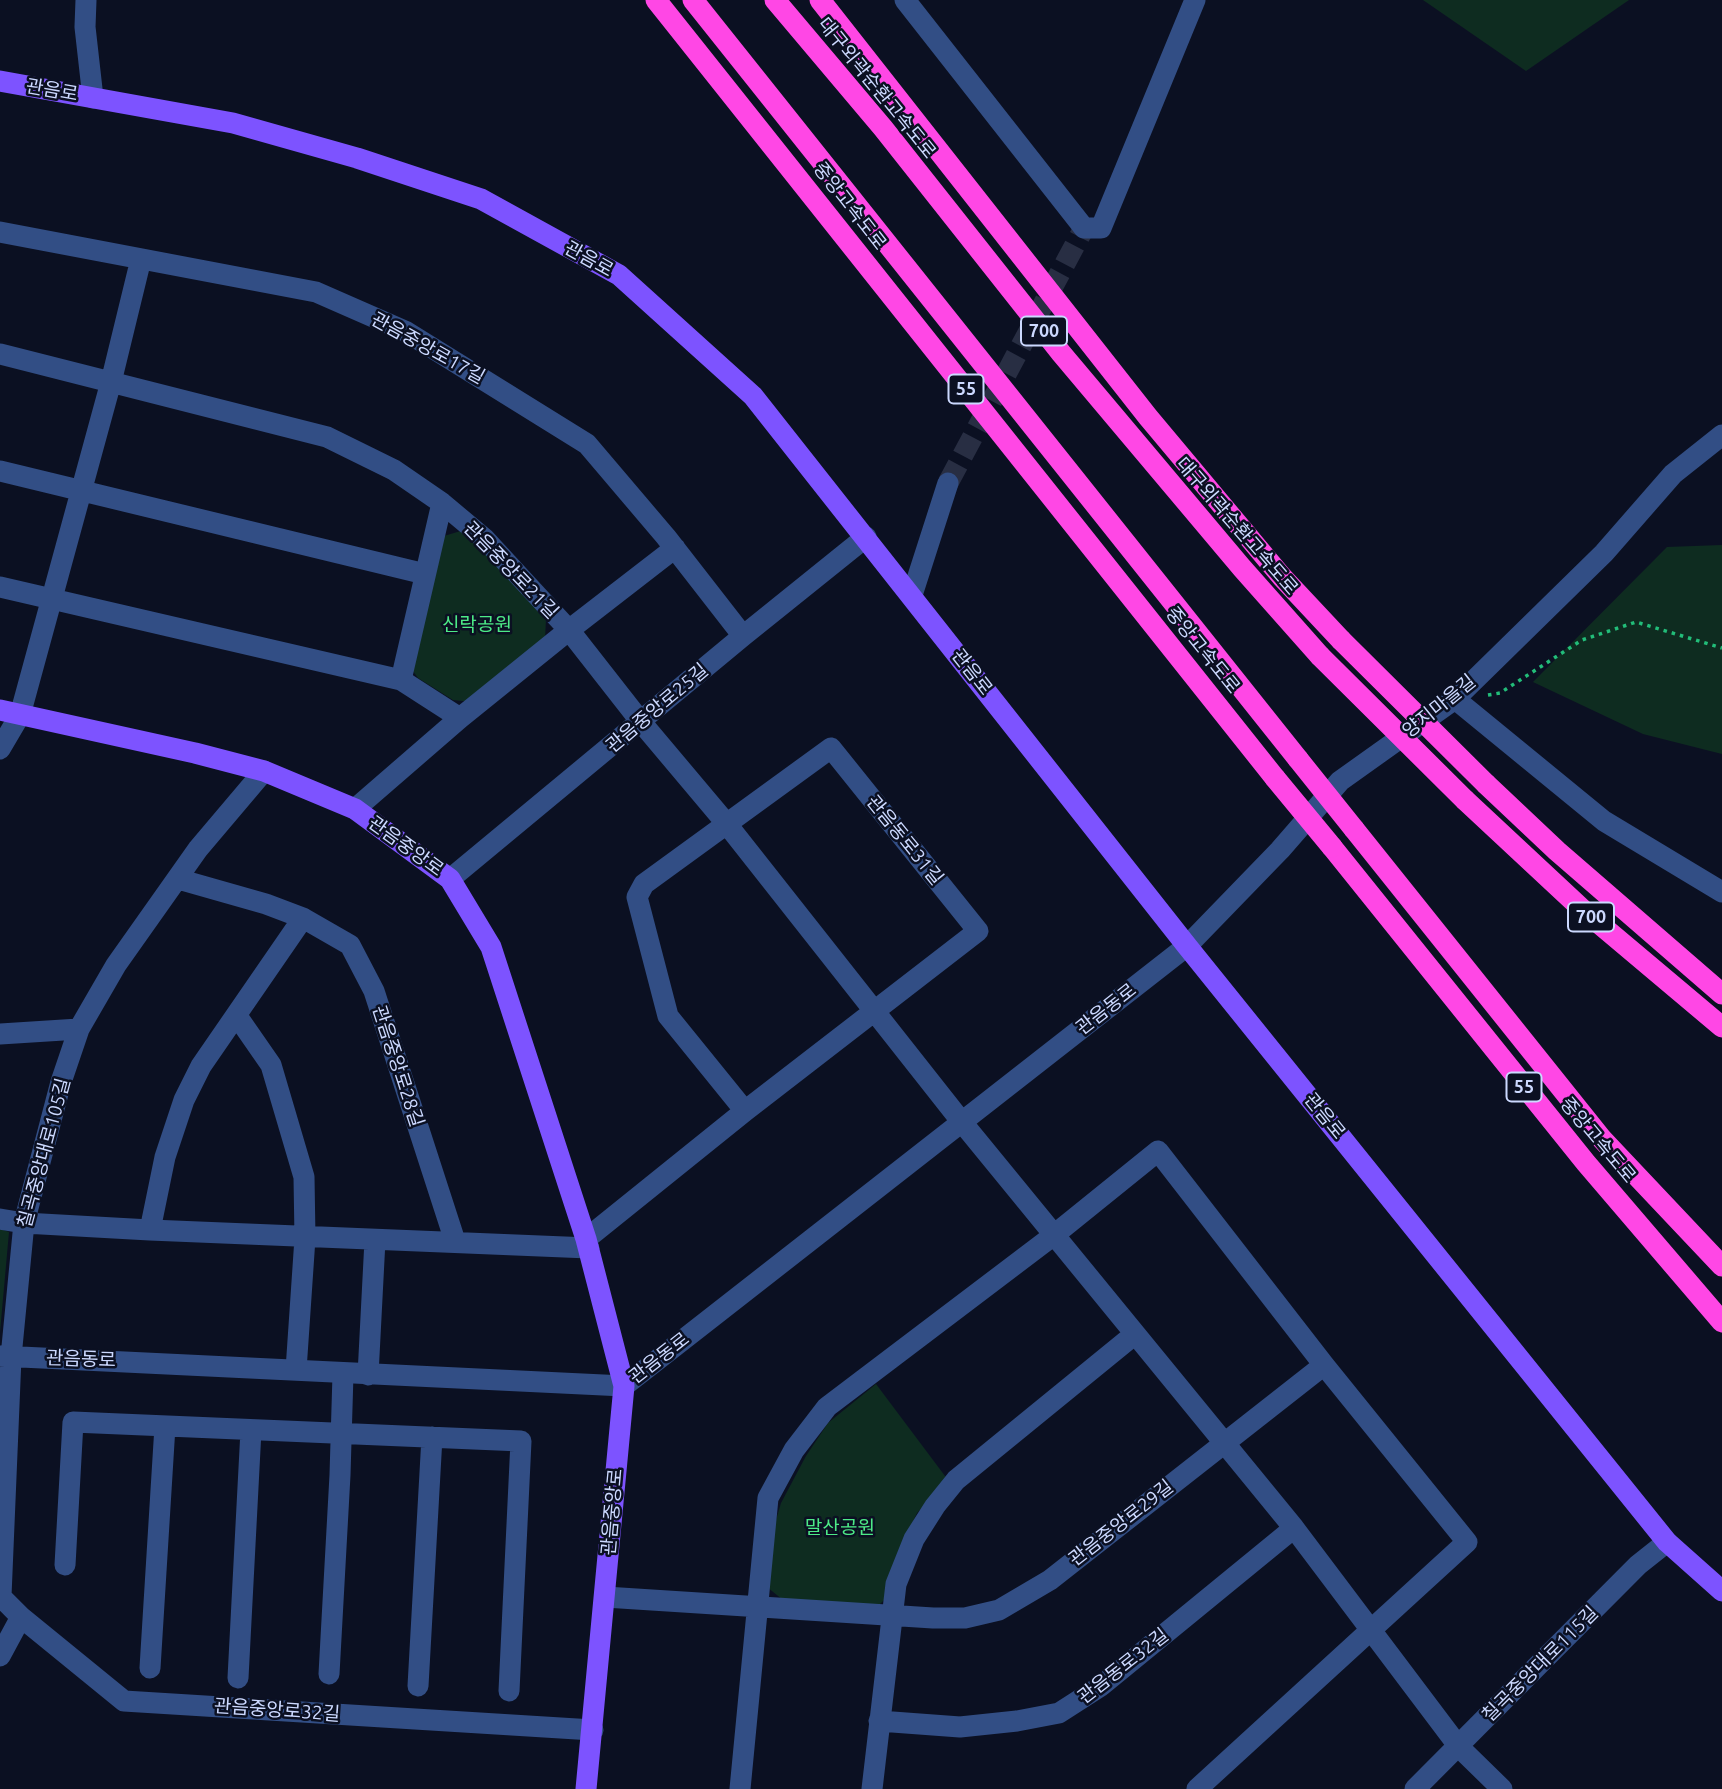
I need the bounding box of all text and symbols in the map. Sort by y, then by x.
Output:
street label: 대구외곽순환고속도로 [813,13,941,163]
street label: 관음로 [24,74,80,106]
street label: 중앙고속도로 [809,158,891,254]
street label: 관음로 [561,236,617,282]
street label: 관음중앙로17길 [367,307,489,389]
road number: 700 [1021,316,1067,346]
road number: 55 [948,374,984,404]
street label: 대구외곽순환고속도로 [1171,453,1303,599]
street label: 관음중앙로21길 [459,517,563,623]
street label: 중앙고속도로 [1161,602,1245,698]
park label: 신락공원 [442,614,512,636]
street label: 관음로 [947,644,997,700]
street label: 관음중앙로25길 [601,659,713,757]
street label: 양지마을길 [1398,670,1480,742]
street label: 관음동로31길 [862,791,948,889]
street label: 관음중앙로 [364,811,448,881]
road number: 700 [1568,902,1614,932]
street label: 관음동로 [1071,978,1141,1040]
street label: 관음중앙로28길 [368,1002,428,1130]
road number: 55 [1506,1072,1542,1102]
street label: 칠곡중앙대로105길 [13,1075,75,1231]
street label: 관음로 [1300,1088,1350,1144]
street label: 중앙고속도로 [1556,1093,1640,1187]
street label: 관음동로 [624,1327,694,1389]
street label: 관음동로 [46,1346,116,1372]
street label: 관음중앙로 [597,1467,627,1557]
street label: 관음중앙로29길 [1064,1475,1178,1571]
park label: 말산공원 [805,1517,875,1539]
street label: 칠곡중앙대로115길 [1477,1601,1603,1727]
street label: 관음동로32길 [1073,1624,1173,1708]
street label: 관음중앙로32길 [213,1694,341,1726]

